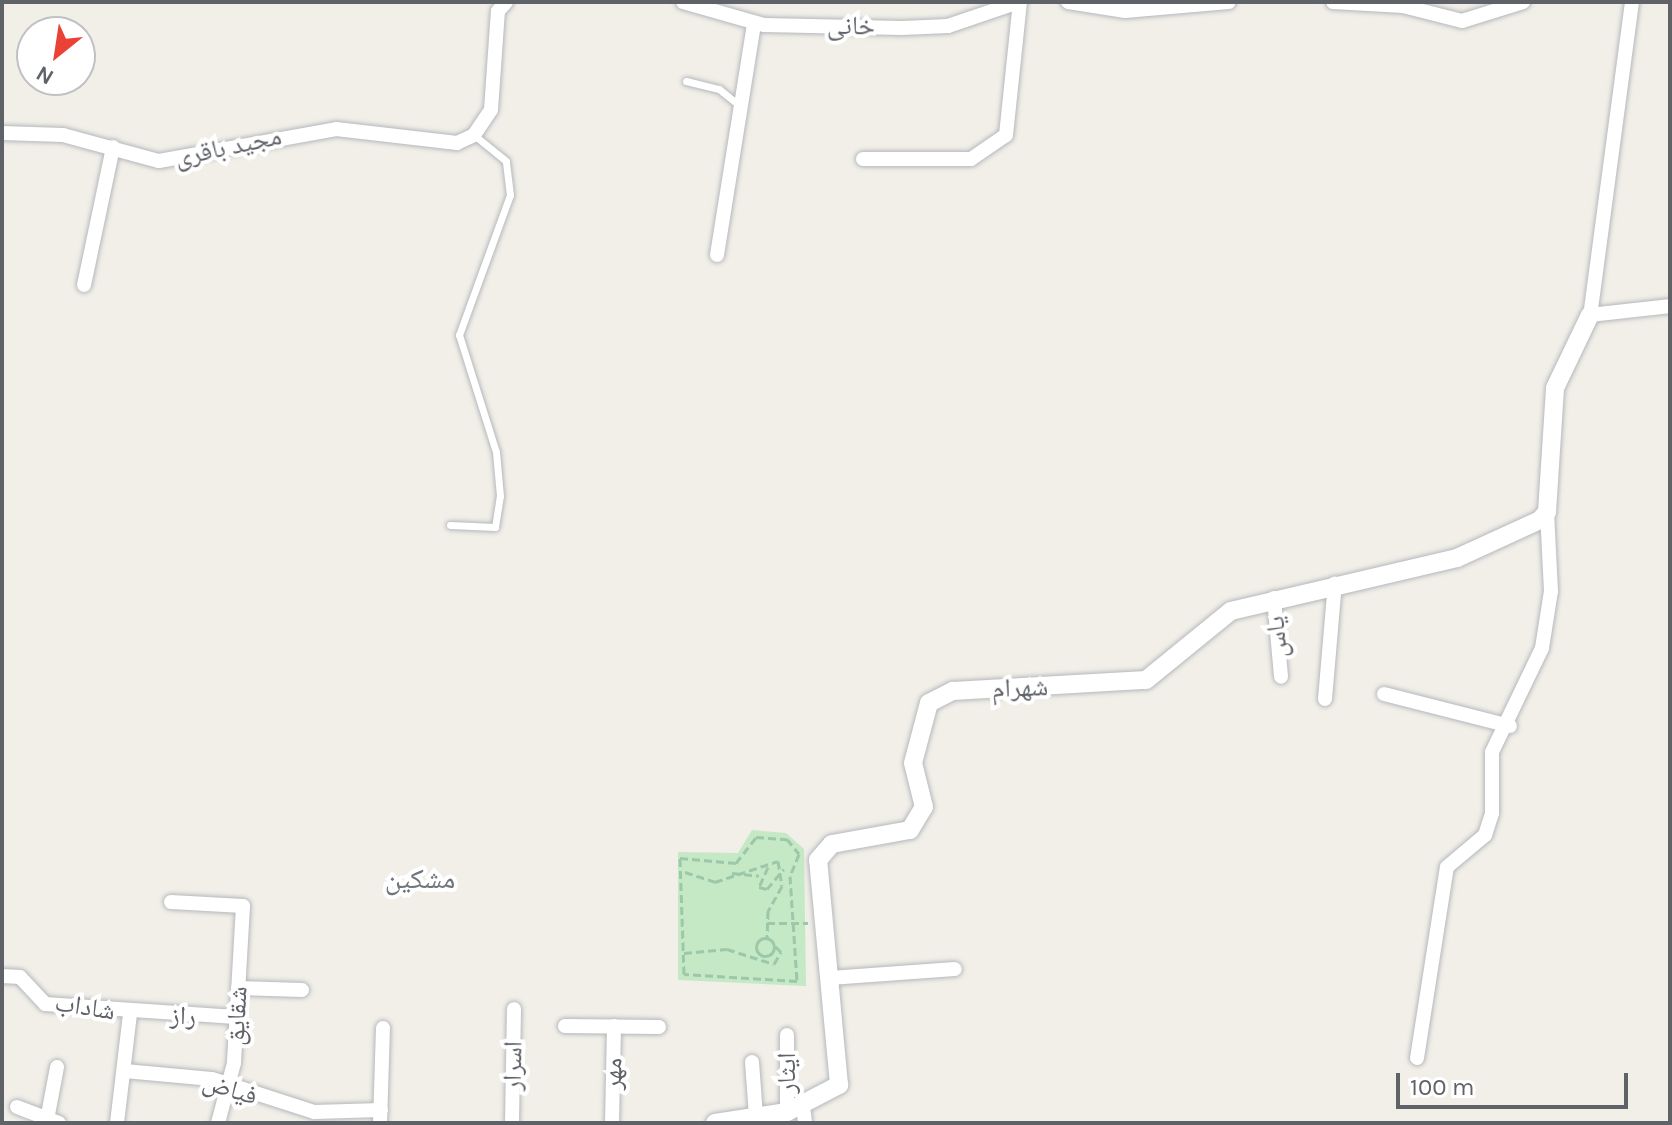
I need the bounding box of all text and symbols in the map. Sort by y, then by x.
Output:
street label: خانی [827,10,875,42]
north arrow [16,16,96,96]
text: N [32,60,58,90]
street label: مجید باقری [172,120,284,174]
street label: یاس [1260,615,1294,659]
street label: شهرام [991,671,1049,705]
district label: مشکین [385,862,455,896]
street label: شقایق [220,986,254,1046]
street label: شاداب [53,987,117,1027]
street label: راز [169,1000,197,1032]
street label: اسرار [497,1041,529,1091]
street label: ایثار [771,1052,803,1094]
scale bar [1400,1057,1632,1107]
street label: مهر [597,1058,629,1090]
street label: فیاض [199,1066,261,1112]
text: 100 m [1410,1073,1475,1101]

